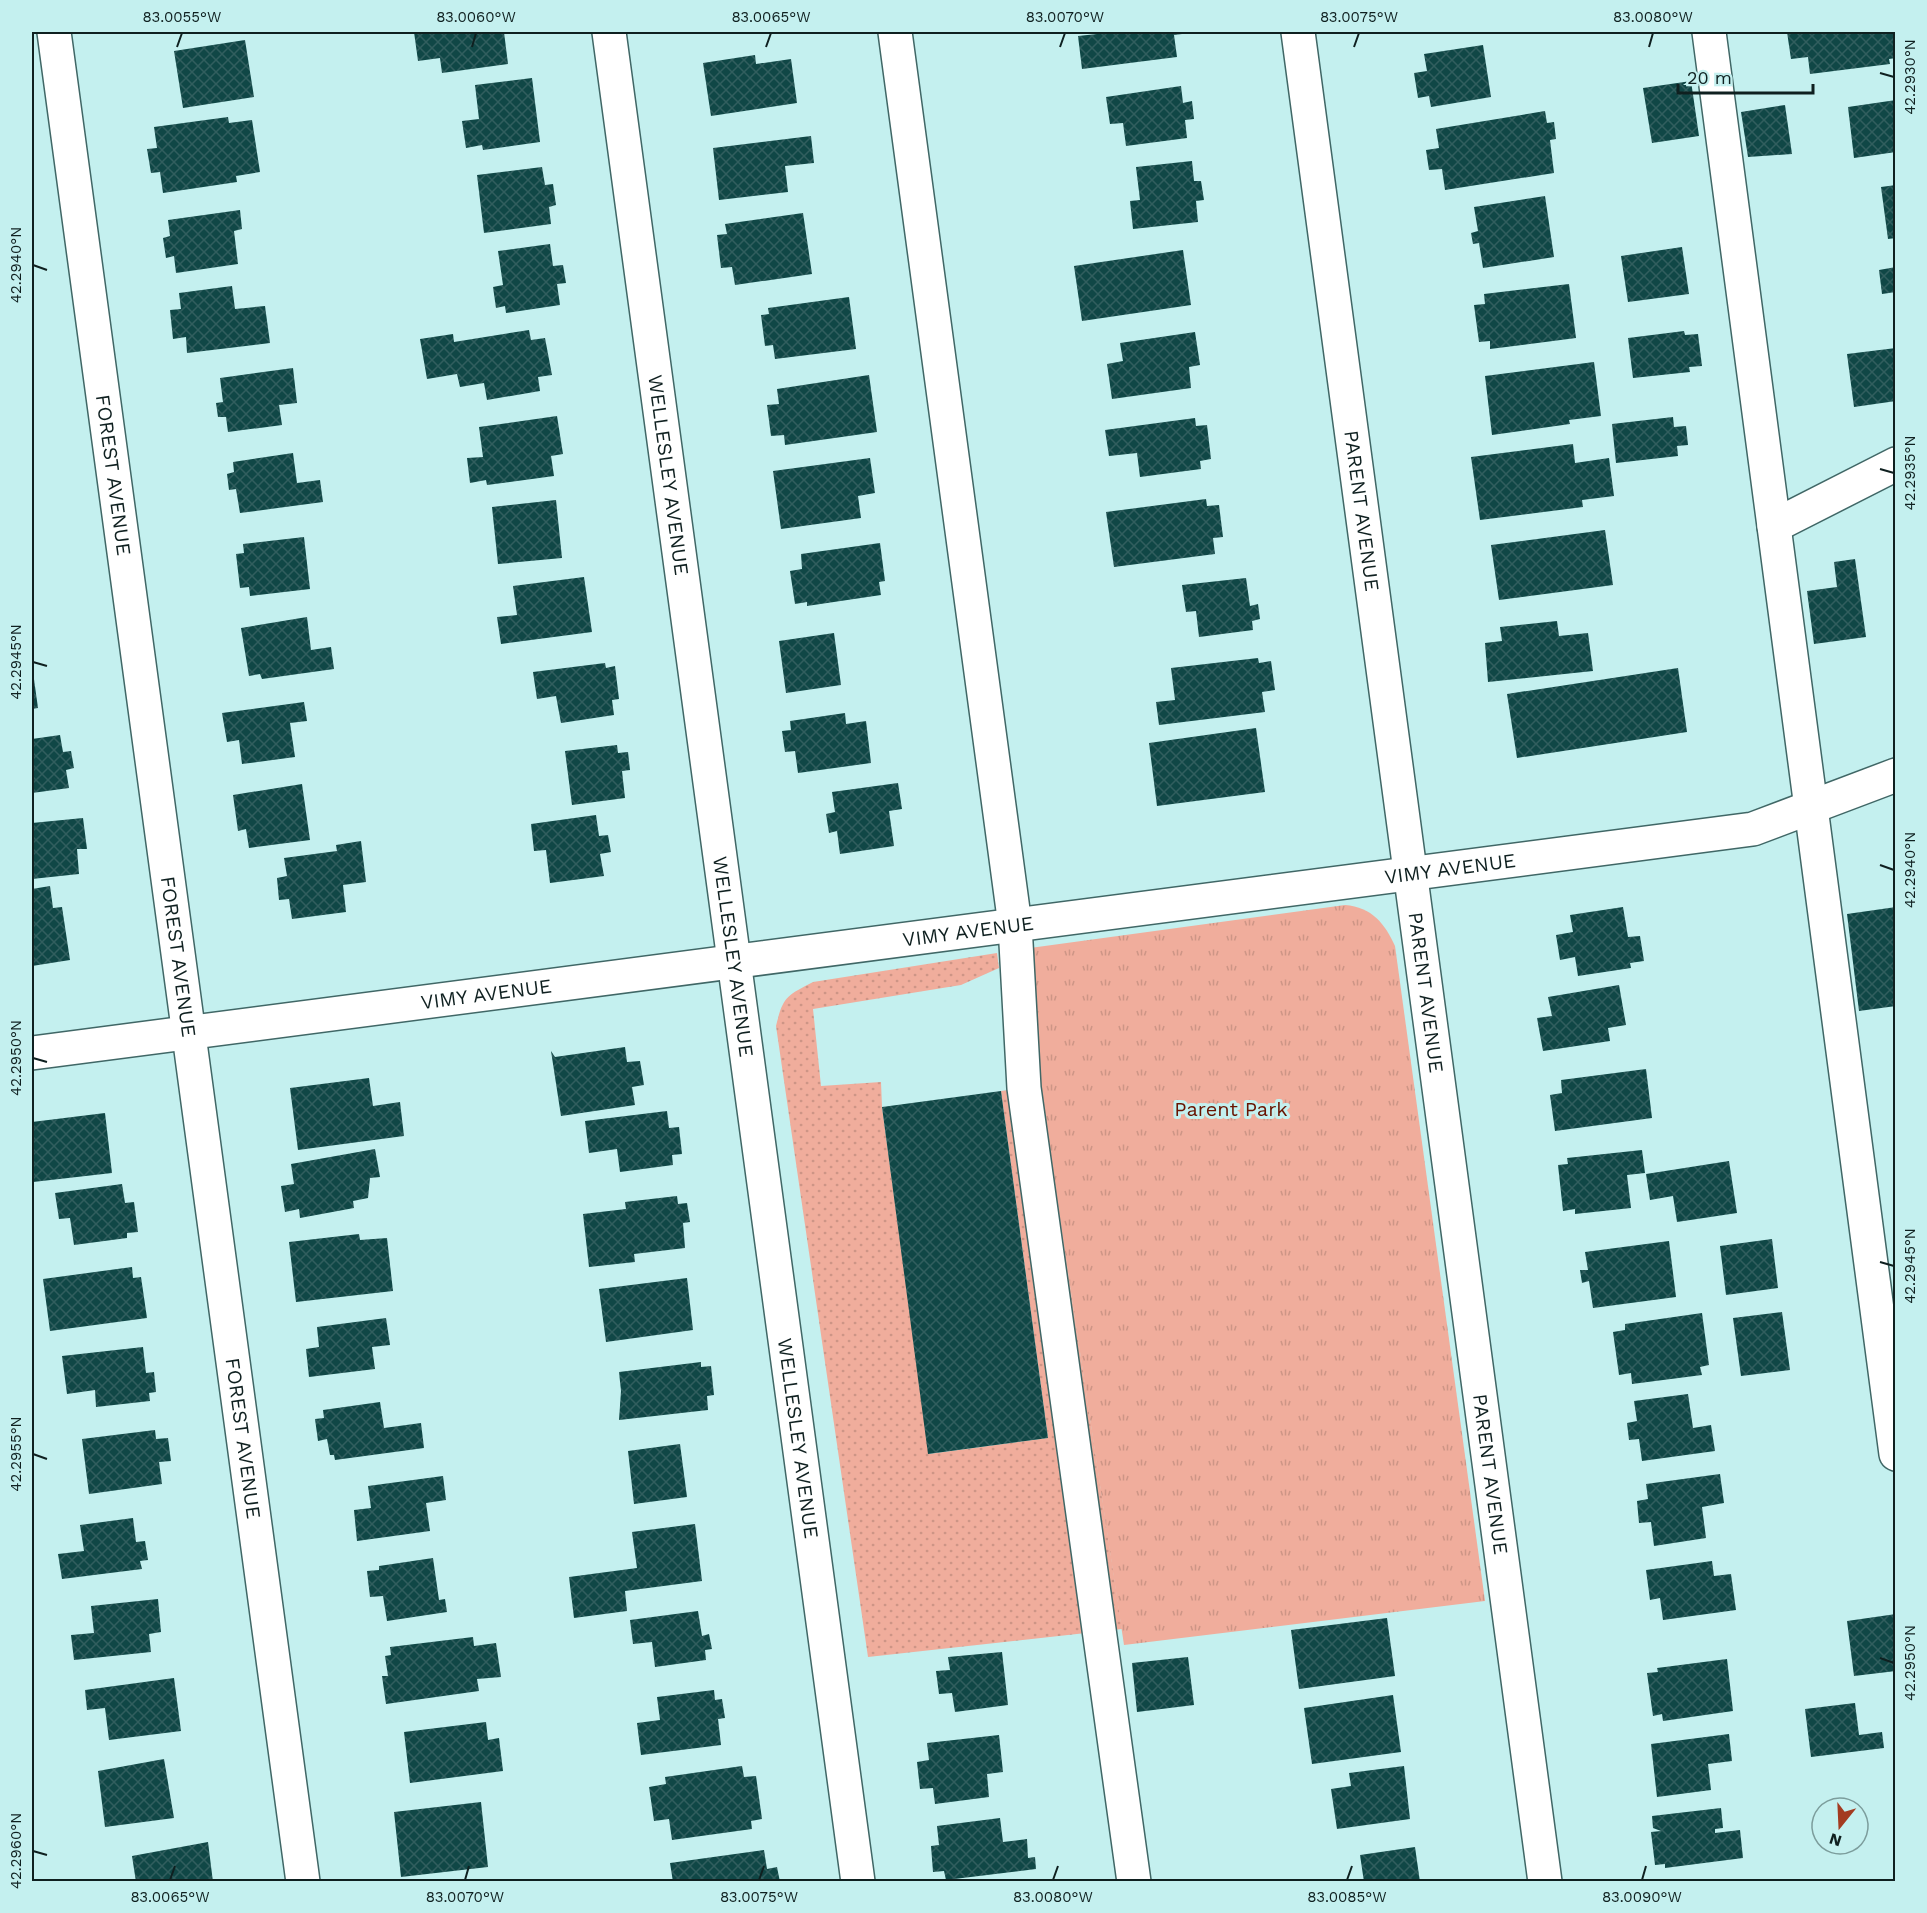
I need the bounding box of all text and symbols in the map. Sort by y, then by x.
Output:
text: 83.0055°W [143,8,221,26]
text: 83.0060°W [436,8,516,26]
text: 83.0065°W [731,8,811,26]
text: 83.0070°W [1026,8,1104,26]
text: 83.0075°W [1320,8,1398,26]
text: 83.0080°W [1613,8,1693,26]
text: 42.2930°N [1901,39,1919,115]
scale bar [1678,57,1813,95]
text: 20 m [1687,67,1732,88]
text: 42.2940°N [7,227,25,303]
street label: WELLESLEY AVENUE [643,373,694,577]
street label: FOREST AVENUE [91,393,136,557]
street label: PARENT AVENUE [1339,429,1385,593]
text: 42.2935°N [1901,436,1919,511]
text: 42.2945°N [7,624,25,700]
text: 42.2940°N [1901,832,1919,908]
street label: VIMY AVENUE [1383,848,1517,889]
street label: WELLESLEY AVENUE [708,855,759,1058]
street label: FOREST AVENUE [156,875,201,1039]
street label: VIMY AVENUE [901,911,1035,952]
street label: PARENT AVENUE [1404,911,1449,1074]
street label: VIMY AVENUE [419,973,553,1014]
text: 42.2950°N [7,1020,25,1096]
park label: Parent Park [1174,1097,1288,1121]
text: 42.2945°N [1901,1228,1919,1304]
street label: WELLESLEY AVENUE [773,1336,824,1540]
street label: FOREST AVENUE [221,1356,266,1520]
street label: PARENT AVENUE [1468,1392,1513,1556]
text: 42.2955°N [7,1416,25,1492]
text: 42.2950°N [1901,1625,1919,1701]
north arrow [1810,1796,1870,1856]
text: 42.2960°N [7,1813,25,1889]
text: N [1827,1829,1844,1851]
text: 83.0065°W [130,1888,210,1906]
text: 83.0070°W [426,1888,504,1906]
text: 83.0075°W [720,1888,798,1906]
text: 83.0080°W [1013,1888,1093,1906]
text: 83.0085°W [1307,1888,1387,1906]
text: 83.0090°W [1602,1888,1682,1906]

